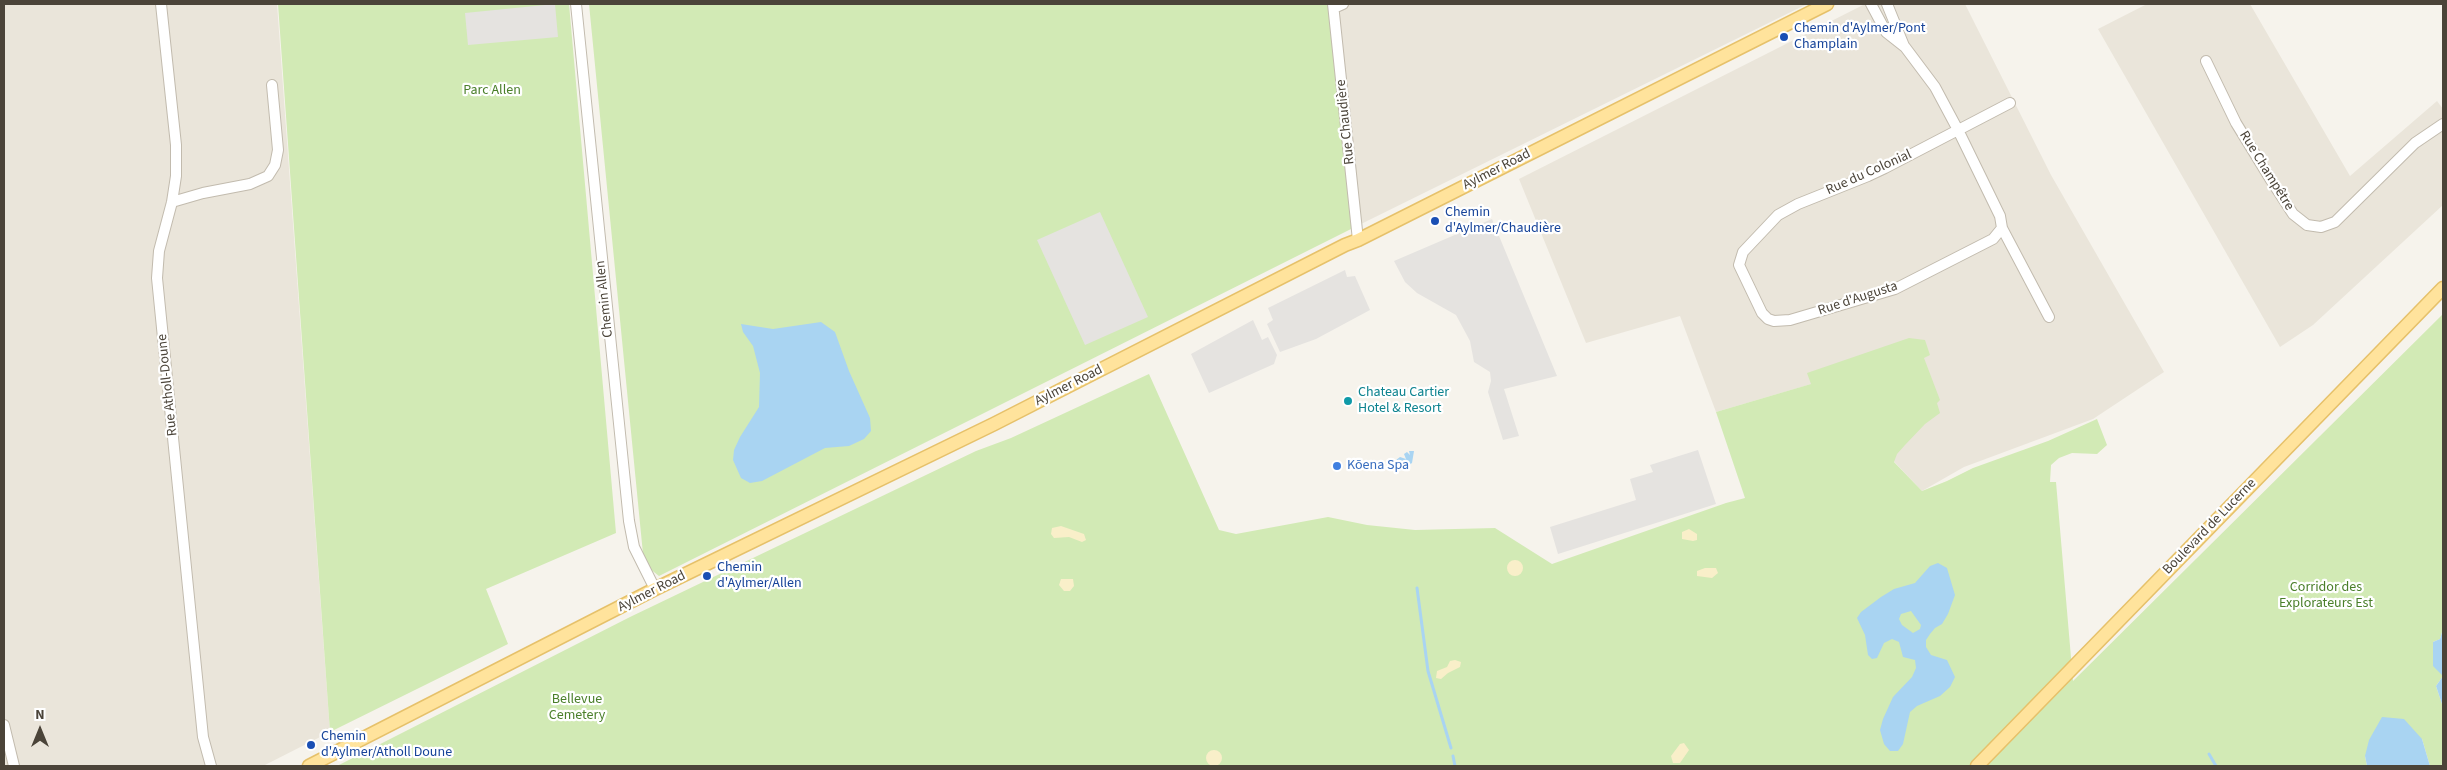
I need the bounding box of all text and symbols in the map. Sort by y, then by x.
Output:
place label: Chemin d'Aylmer/Pont Champlain [1794,21,1926,54]
marker: Chemin d'Aylmer/Pont Champlain [1778,31,1790,43]
street label: Rue Chaudière [1333,79,1359,165]
park label: Parc Allen [463,83,521,99]
street label: Rue Champêtre [2235,128,2297,214]
street label: Aylmer Road [1460,146,1534,194]
street label: Rue du Colonial [1824,147,1914,199]
place label: Chemin d'Aylmer/Chaudière [1445,205,1561,238]
marker: Chemin d'Aylmer/Chaudière [1429,215,1441,227]
street label: Chemin Allen [593,260,617,338]
street label: Rue d'Augusta [1816,278,1900,320]
street label: Rue Atholl-Doune [154,333,182,437]
street label: Aylmer Road [1032,362,1106,410]
place label: Chateau Cartier Hotel & Resort [1358,385,1449,418]
marker: Chateau Cartier Hotel & Resort [1342,395,1354,407]
place label: Kōena Spa [1347,458,1409,474]
marker: Kōena Spa [1331,460,1343,472]
street label: Boulevard de Lucerne [2160,476,2260,578]
place label: Chemin d'Aylmer/Allen [717,560,802,592]
street label: Aylmer Road [615,568,689,616]
marker: Chemin d'Aylmer/Allen [701,570,713,582]
park label: Corridor des Explorateurs Est [2279,580,2373,612]
park label: Bellevue Cemetery [549,692,605,724]
north arrow [15,705,65,755]
text: N [35,705,45,725]
place label: Chemin d'Aylmer/Atholl Doune [321,729,452,762]
marker: Chemin d'Aylmer/Atholl Doune [305,739,317,751]

